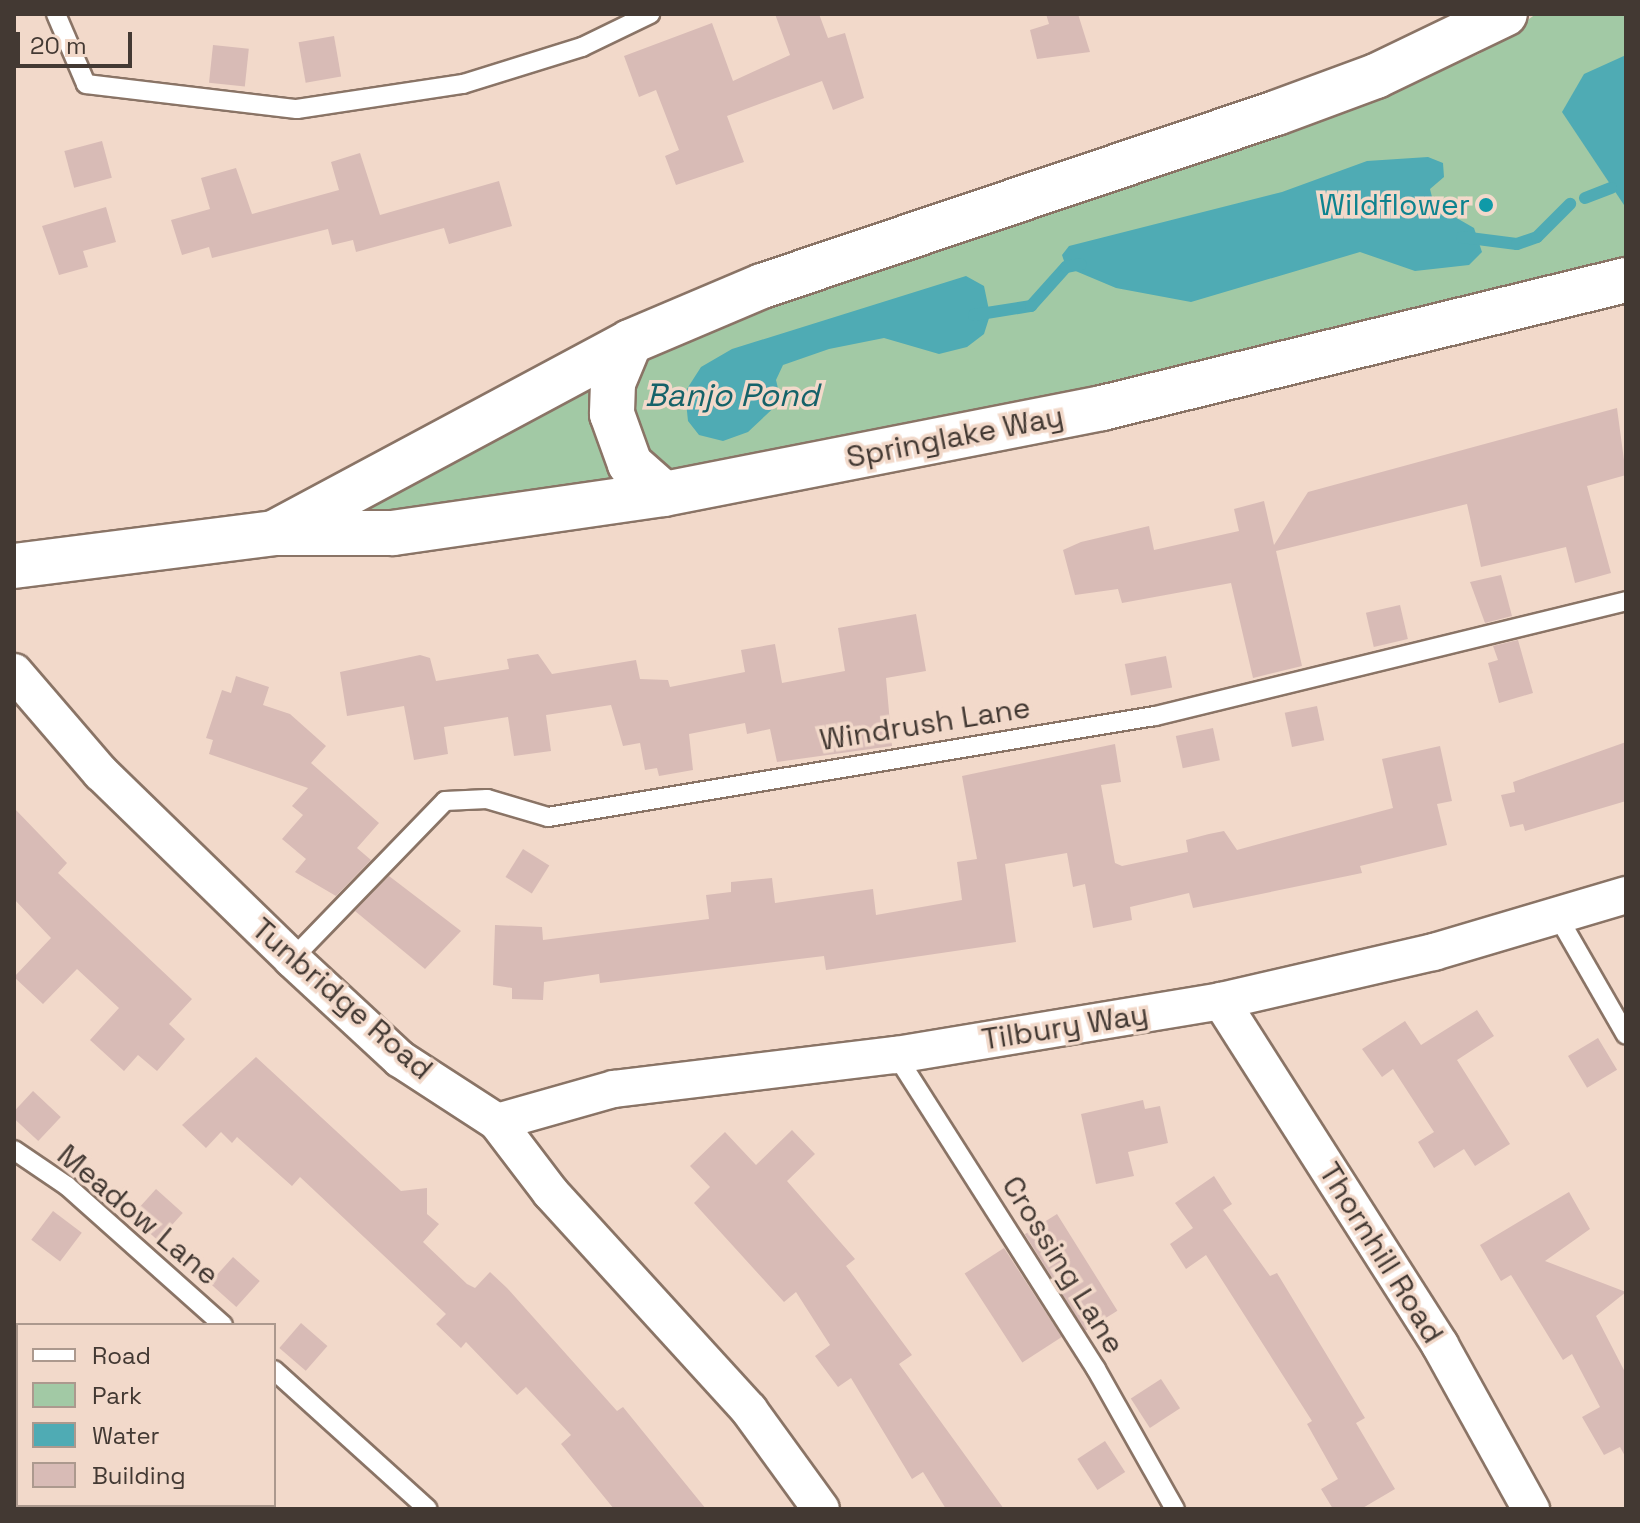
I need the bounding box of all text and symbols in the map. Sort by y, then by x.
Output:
scale bar [20,16,136,66]
text: 20 m [30,30,87,61]
place label: Wildflower [1319,187,1470,223]
marker: Wildflower [1477,196,1495,214]
water label: Banjo Pond [645,376,819,414]
street label: Springlake Way [843,398,1067,476]
street label: Windrush Lane [817,690,1033,758]
street label: Tunbridge Road [244,911,440,1087]
street label: Tilbury Way [979,996,1151,1058]
street label: Meadow Lane [50,1137,226,1293]
street label: Thornhill Road [1311,1156,1451,1350]
street label: Crossing Lane [994,1170,1132,1360]
legend [16,1323,276,1507]
text: Road [92,1340,151,1371]
text: Park [92,1380,142,1411]
text: Water [92,1420,160,1451]
text: Building [92,1460,186,1491]

